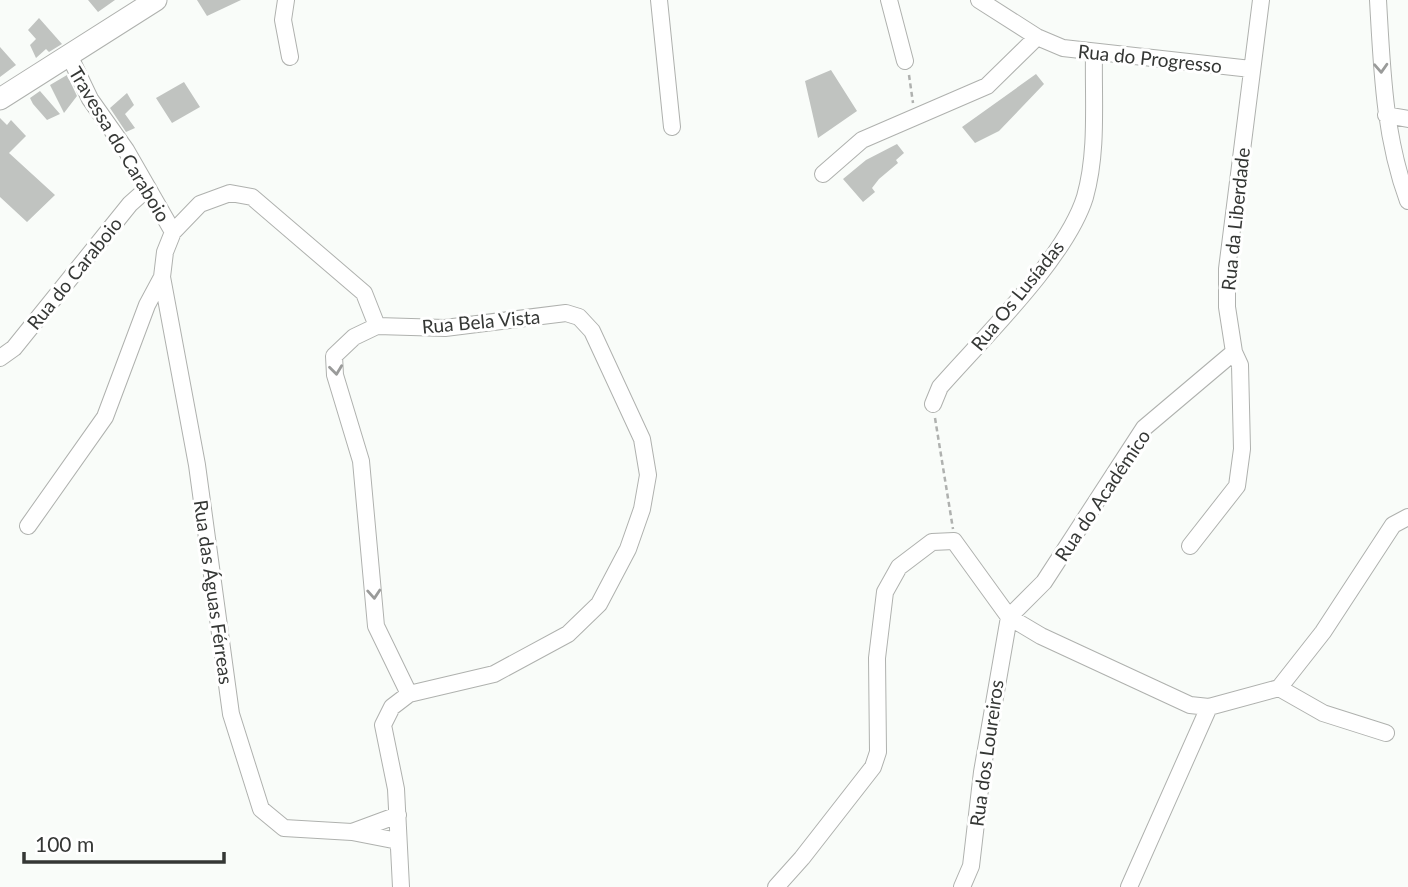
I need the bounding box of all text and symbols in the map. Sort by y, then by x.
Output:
street label: Rua do Progresso [1077,39,1223,77]
street label: Travessa do Caraboio [65,62,175,226]
one-way arrow [1374,63,1389,74]
street label: Rua da Liberdade [1216,146,1254,292]
street label: Rua do Caraboio [22,212,126,334]
street label: Rua Os Lusíadas [966,235,1068,355]
street label: Rua Bela Vista [421,304,541,338]
one-way arrow [328,365,343,376]
street label: Rua do Académico [1049,425,1155,565]
street label: Rua das Águas Férreas [190,498,238,686]
one-way arrow [366,588,381,599]
street label: Rua dos Loureiros [964,678,1008,828]
scale bar [24,820,224,864]
text: 100 m [35,831,94,856]

